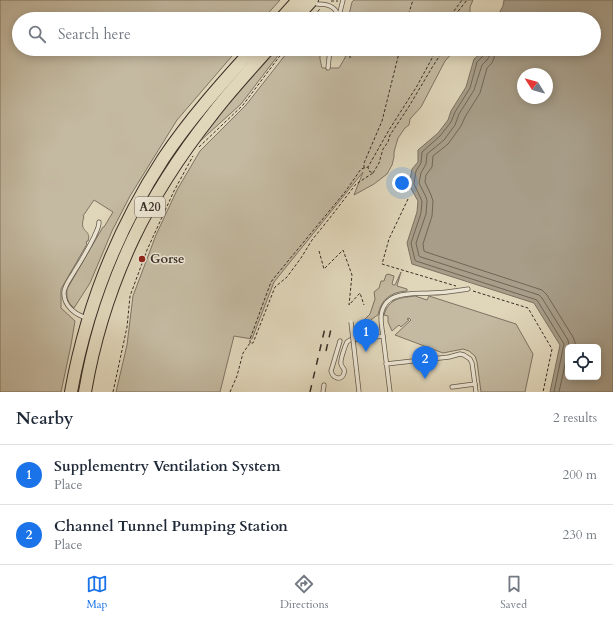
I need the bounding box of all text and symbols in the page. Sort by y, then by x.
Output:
search box [12,12,601,56]
icon: search [26,23,48,45]
text: Search here [58,24,131,44]
north arrow [517,68,553,104]
your location [392,173,412,193]
road number: A20 [135,197,165,217]
place label: Gorse [150,250,185,268]
marker: Gorse [137,254,147,264]
pin: 1 [353,319,379,352]
map controls [565,344,601,380]
button: locate [565,344,601,380]
pin: 2 [412,346,438,379]
text: Nearby [16,407,73,430]
text: 2 results [553,409,597,427]
text: Supplementry Ventilation System [54,456,281,476]
text: 1 [26,466,32,484]
text: 200 m [563,466,597,484]
text: Place [54,476,82,494]
text: Channel Tunnel Pumping Station [54,516,288,536]
text: 2 [26,526,32,544]
text: 230 m [563,526,597,544]
text: Place [54,536,82,554]
tab: Map [86,573,108,612]
tab: Directions [280,573,328,612]
tab: Saved [500,573,527,612]

